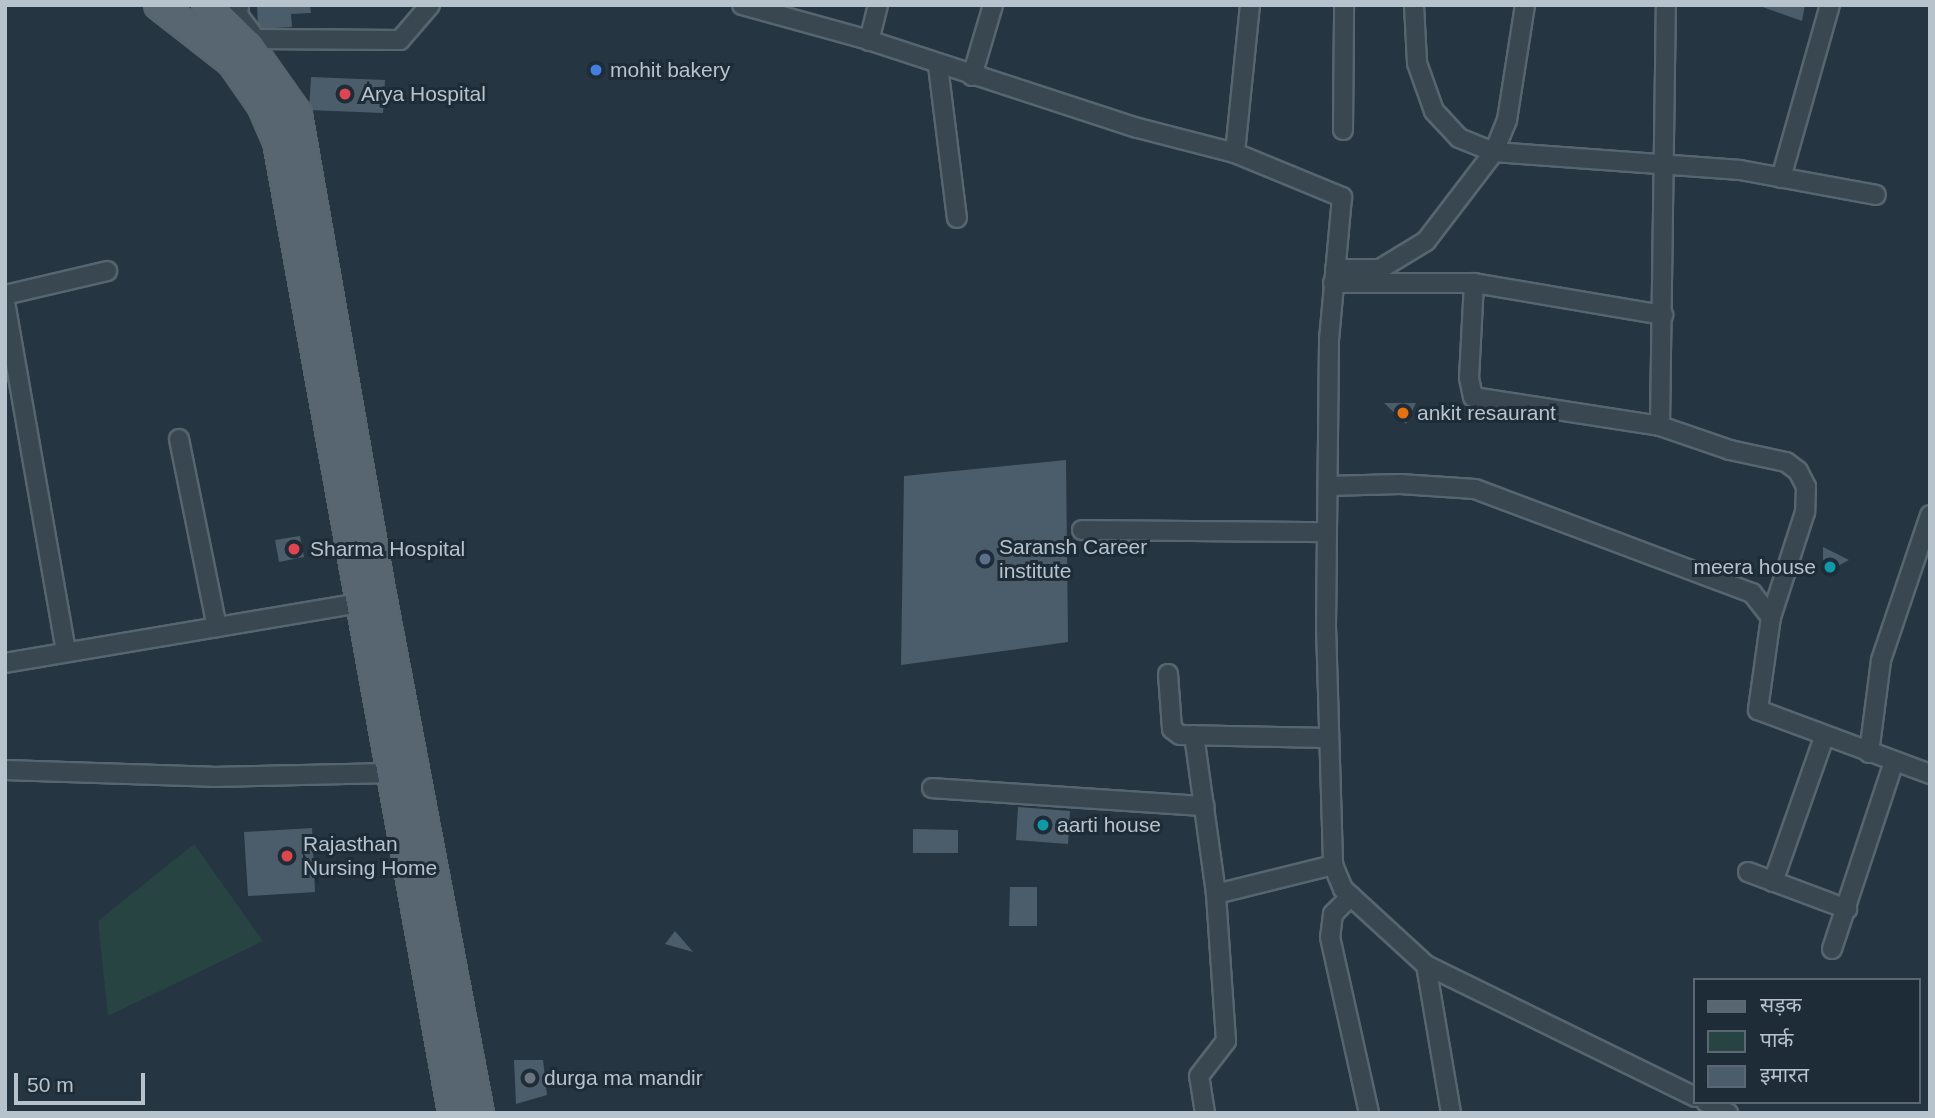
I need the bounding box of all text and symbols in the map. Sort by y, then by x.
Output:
place label: mohit bakery [610,57,730,83]
marker: mohit bakery [588,62,604,78]
place label: Arya Hospital [361,81,486,107]
marker: Arya Hospital [335,84,355,104]
place label: ankit resaurant [1417,400,1556,426]
marker: ankit resaurant [1395,405,1411,421]
place label: Saransh Career institute [999,534,1147,584]
place label: Sharma Hospital [310,536,465,562]
marker: Sharma Hospital [284,539,304,559]
marker: Saransh Career institute [977,551,993,567]
place label: meera house [1693,554,1816,580]
marker: meera house [1822,559,1838,575]
place label: aarti house [1057,812,1161,838]
marker: aarti house [1035,817,1051,833]
place label: Rajasthan Nursing Home [303,831,437,881]
marker: Rajasthan Nursing Home [277,846,297,866]
legend [1694,978,1921,1104]
text: सड़क [1760,993,1802,1016]
text: पार्क [1760,1028,1794,1051]
scale bar [18,1058,149,1102]
text: इमारत [1760,1063,1809,1086]
place label: durga ma mandir [544,1065,703,1091]
marker: durga ma mandir [522,1070,538,1086]
text: 50 m [27,1073,74,1096]

